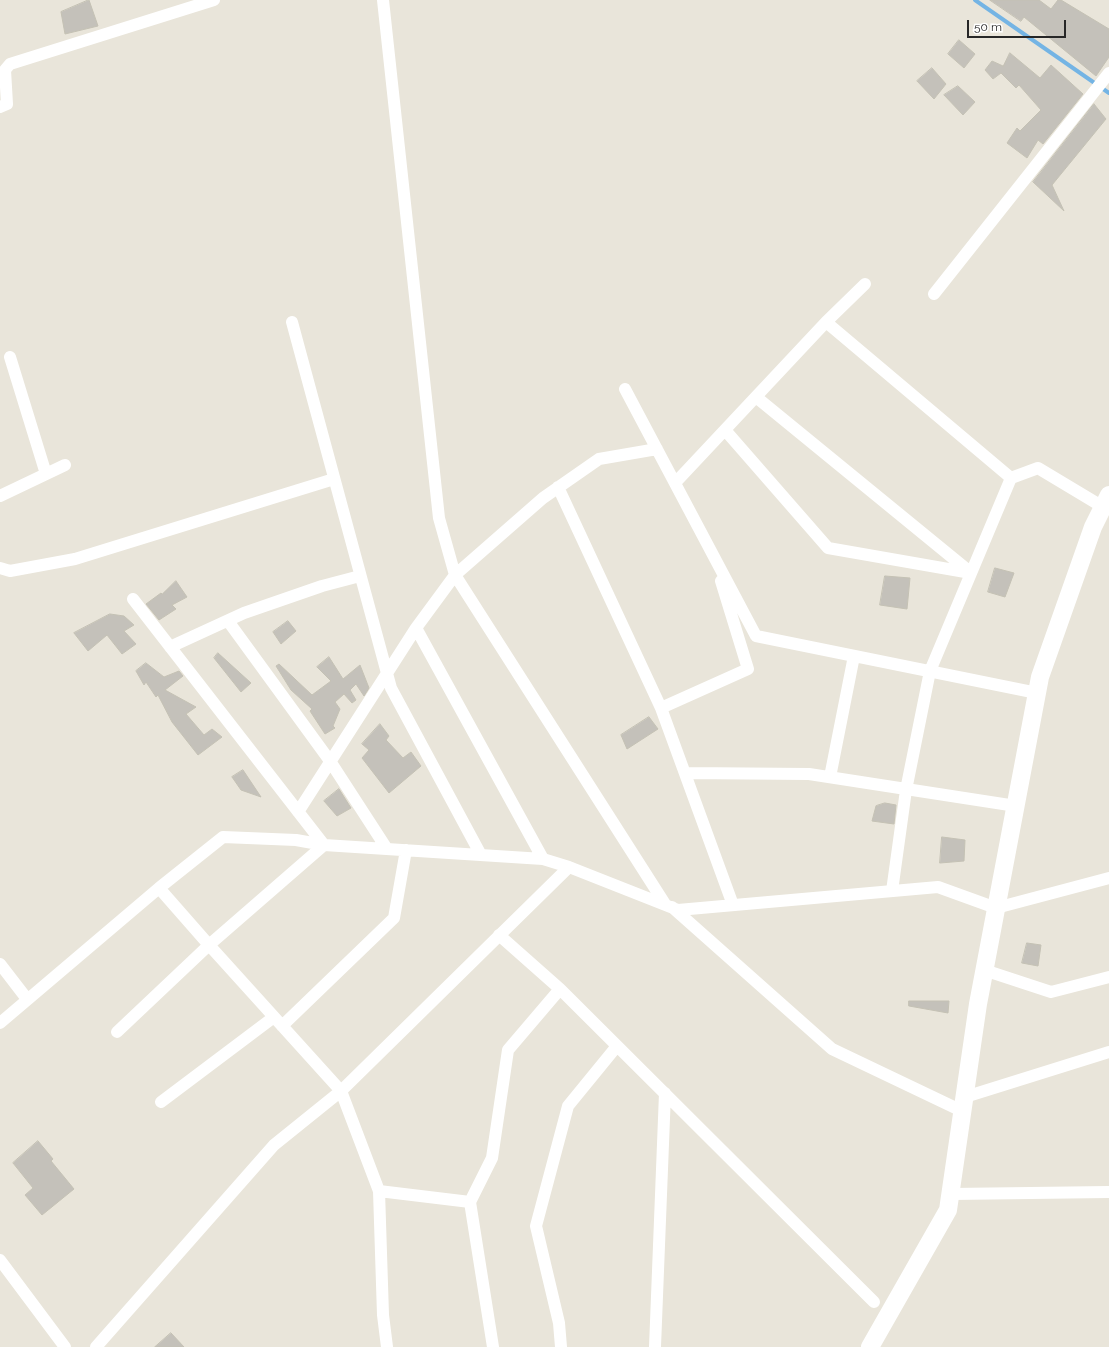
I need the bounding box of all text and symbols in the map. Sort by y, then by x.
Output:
scale bar [969,12,1068,38]
text: 50 m [974,20,1002,34]

